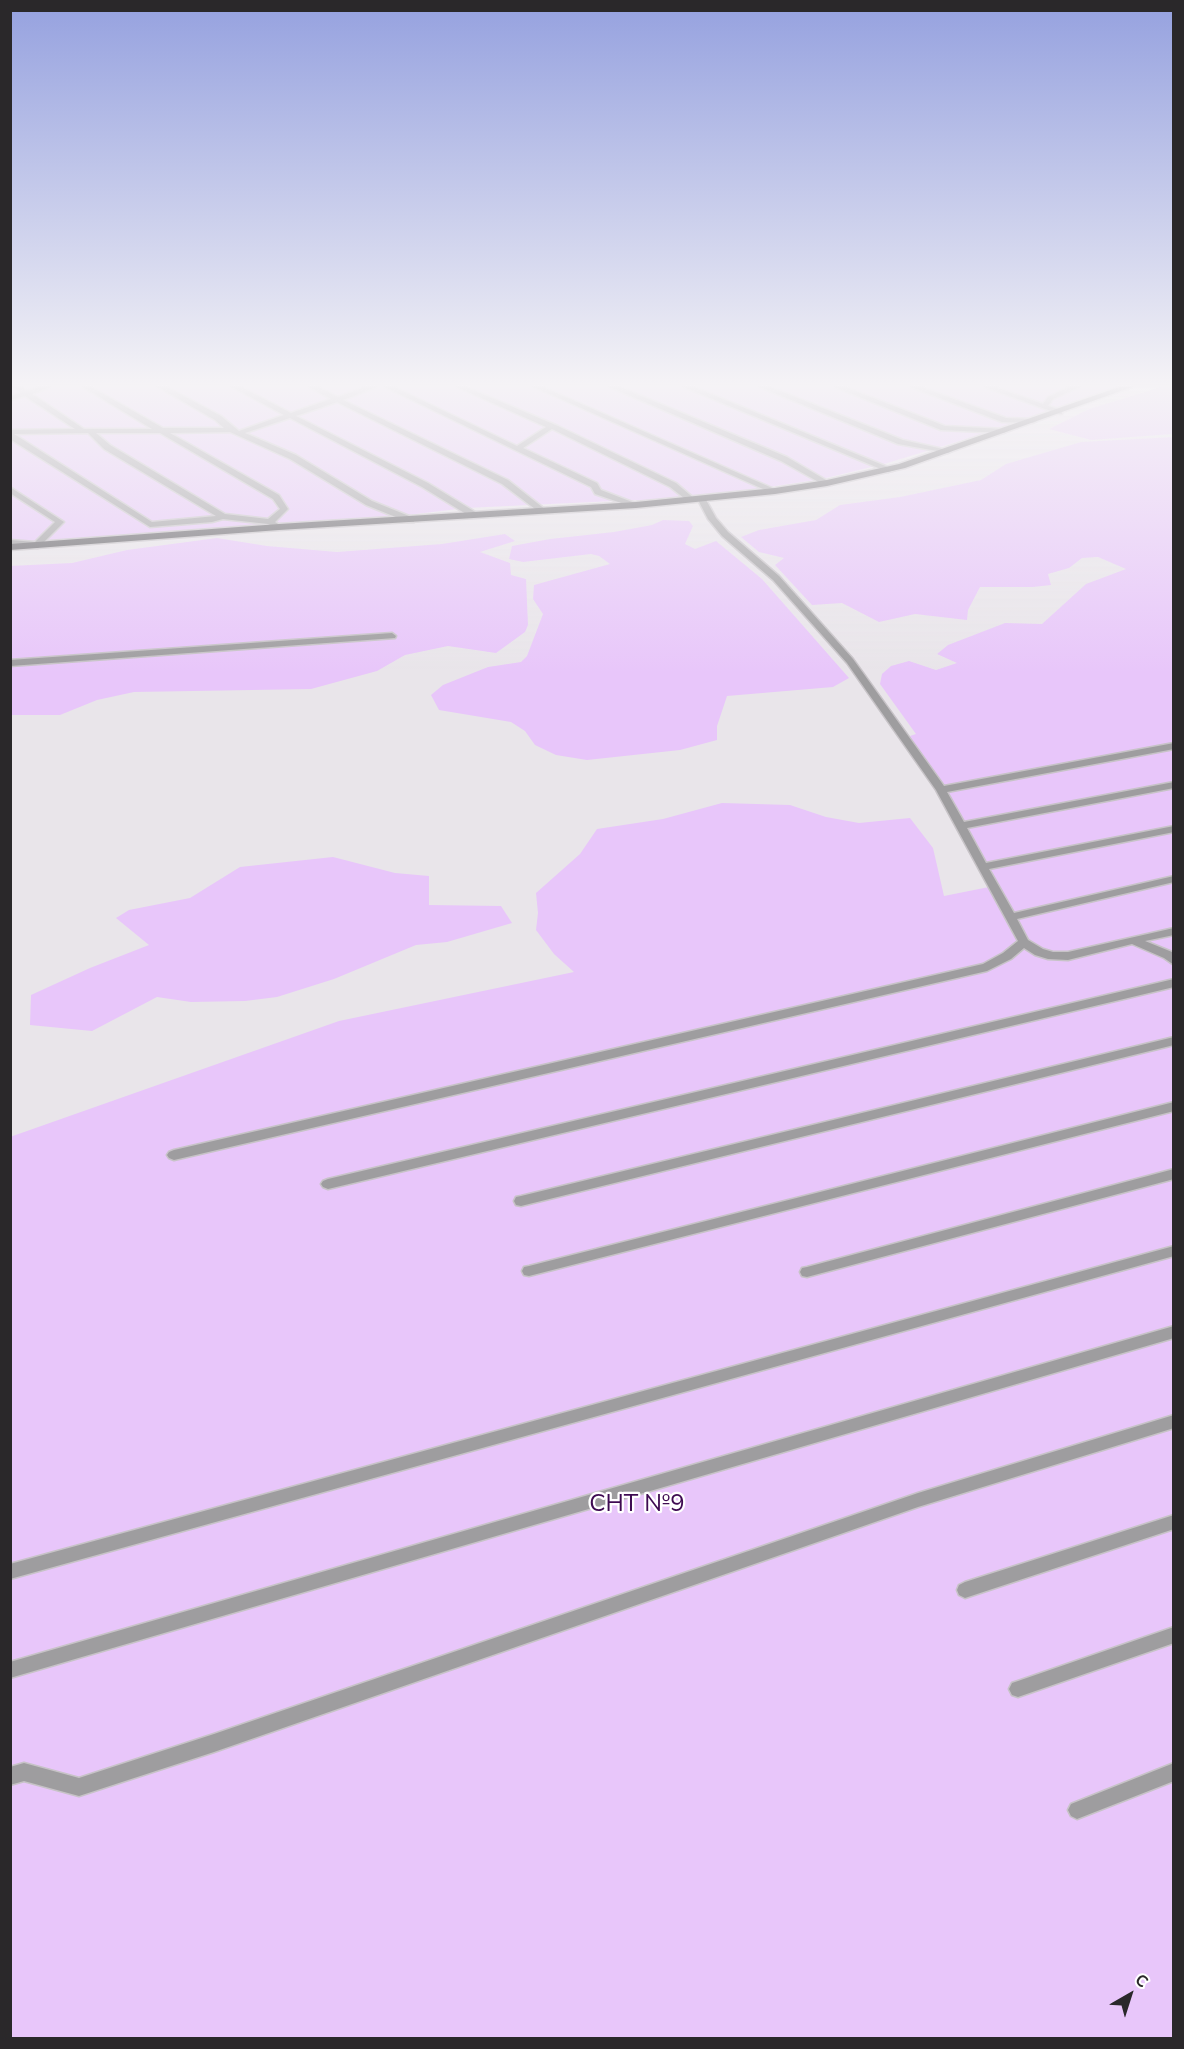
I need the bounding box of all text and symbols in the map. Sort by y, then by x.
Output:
park label: СНТ №9 [589,1491,685,1519]
north arrow [1100,1965,1160,2025]
text: С [1130,1969,1152,1993]

